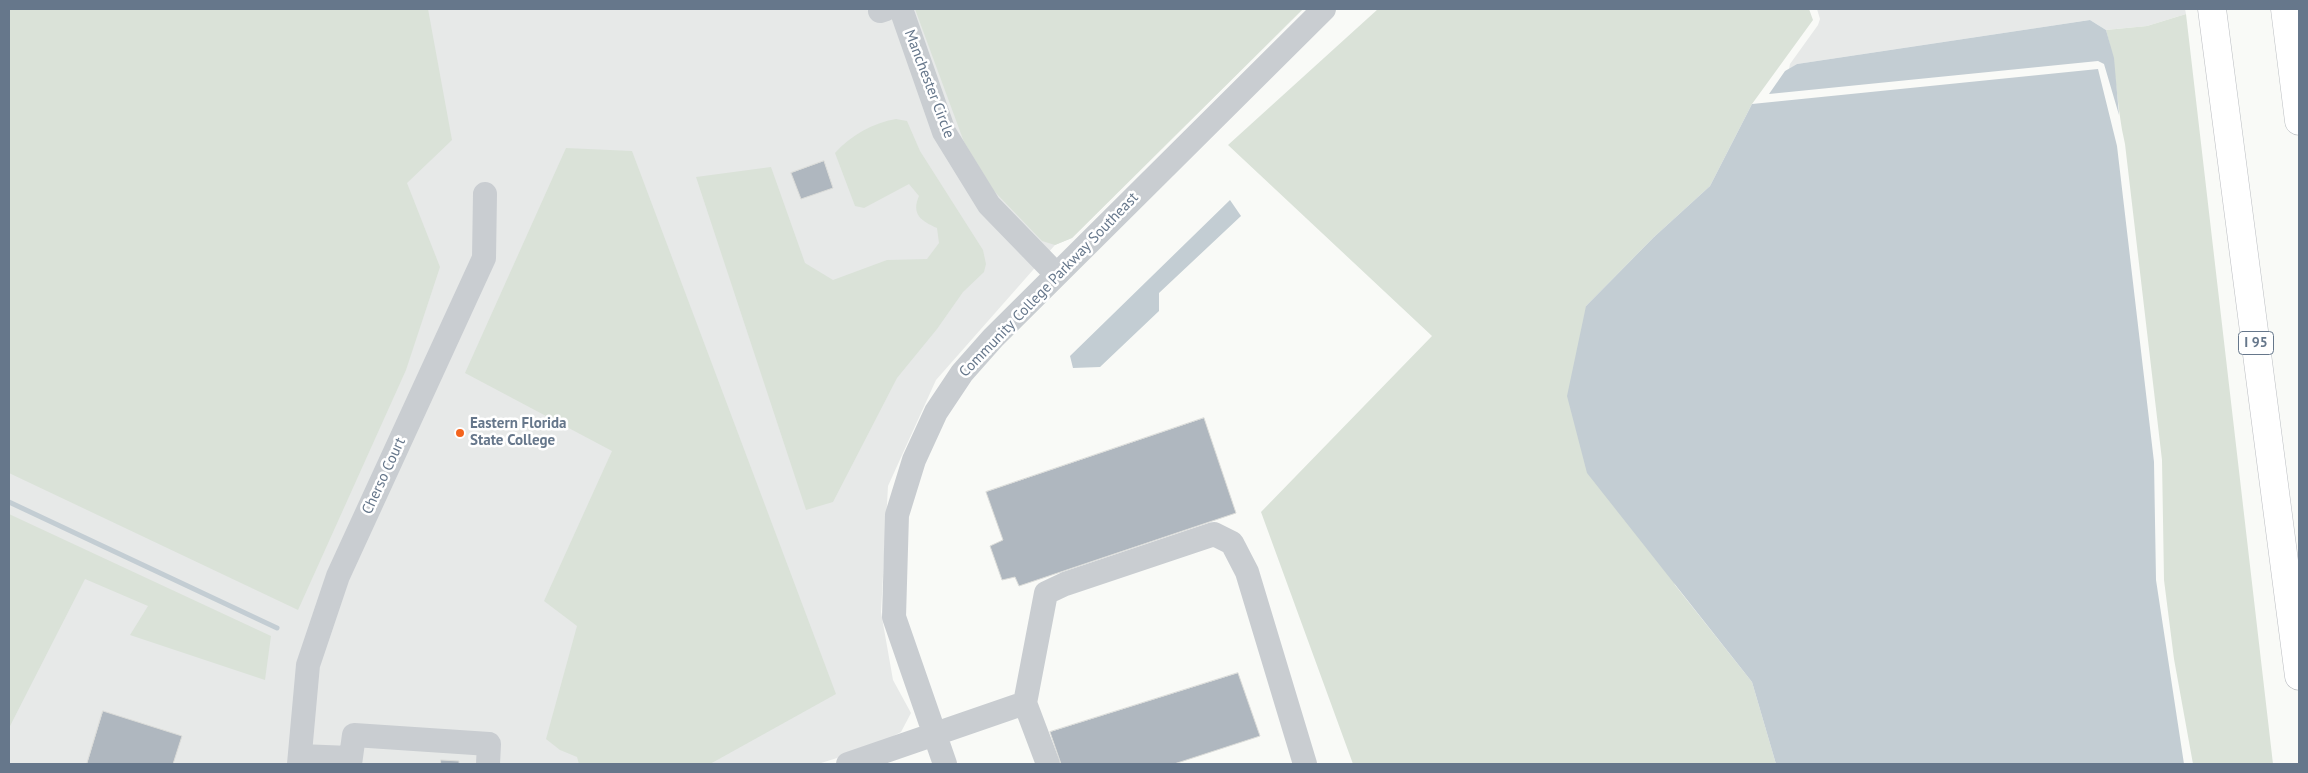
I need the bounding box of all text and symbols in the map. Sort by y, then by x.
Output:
street label: Manchester Circle [900,27,958,141]
street label: Community College Parkway Southeast [956,189,1142,381]
road number: I 95 [2238,332,2274,354]
place label: Eastern Florida State College [470,415,567,450]
marker: Eastern Florida State College [454,427,466,439]
street label: Cherso Court [358,435,410,517]

